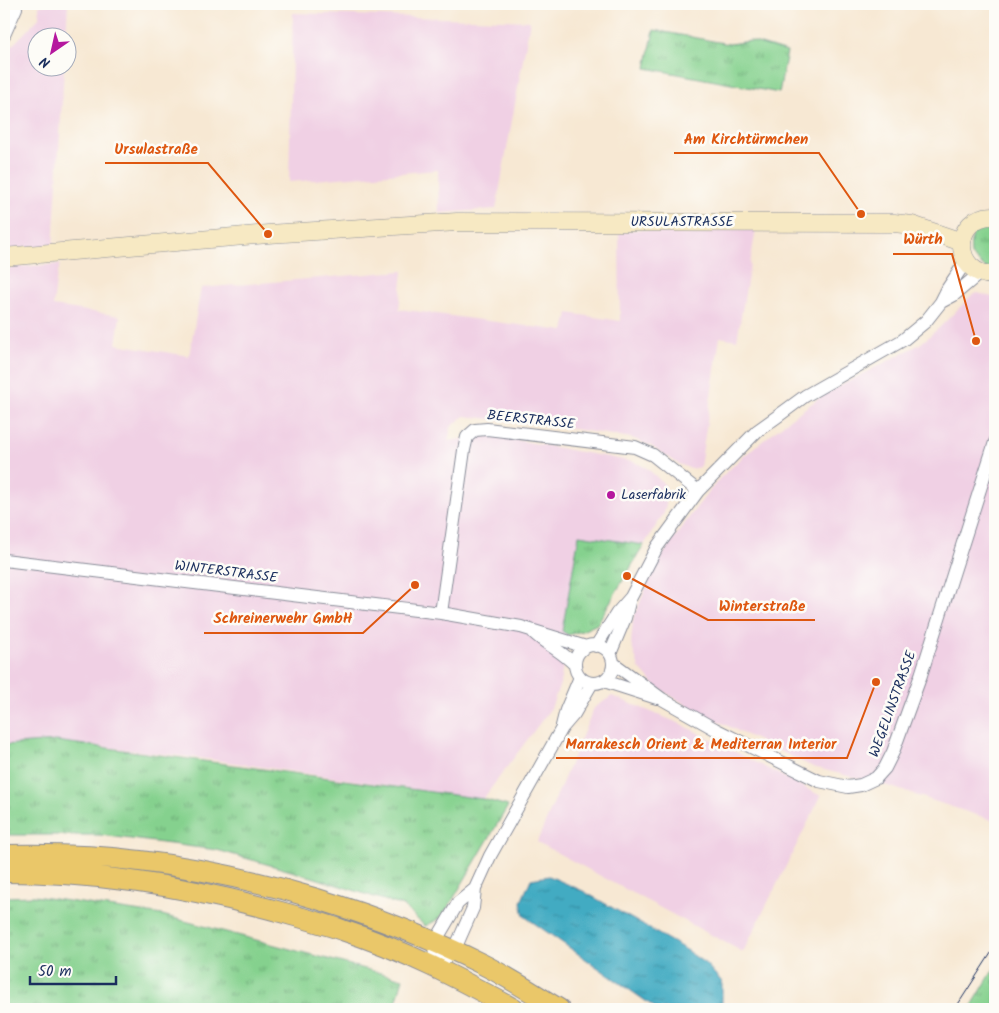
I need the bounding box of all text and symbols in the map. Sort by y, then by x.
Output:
north arrow [28,28,78,78]
text: N [35,50,55,74]
callout: Am Kirchtürmchen [674,123,819,153]
text: Am Kirchtürmchen [684,128,808,152]
callout: Ursulastraße [105,133,208,163]
text: Ursulastraße [114,138,198,162]
street label: URSULASTRASSE [630,211,734,233]
callout: Würth [893,224,952,254]
text: Würth [903,228,943,252]
street label: BEERSTRASSE [486,404,577,436]
place label: Laserfabrik [621,484,686,506]
marker: Laserfabrik [605,489,617,501]
street label: WINTERSTRASSE [173,555,279,589]
callout: Winterstraße [708,590,815,620]
text: Winterstraße [719,595,806,619]
callout: Schreinerwehr GmbH [204,603,363,633]
text: Schreinerwehr GmbH [214,607,353,631]
street label: WEGELINSTRASSE [864,647,923,760]
callout: Marrakesch Orient & Mediterran Interior [556,728,847,758]
text: Marrakesch Orient & Mediterran Interior [565,733,837,757]
scale bar [30,953,116,985]
text: 50 m [38,960,72,984]

